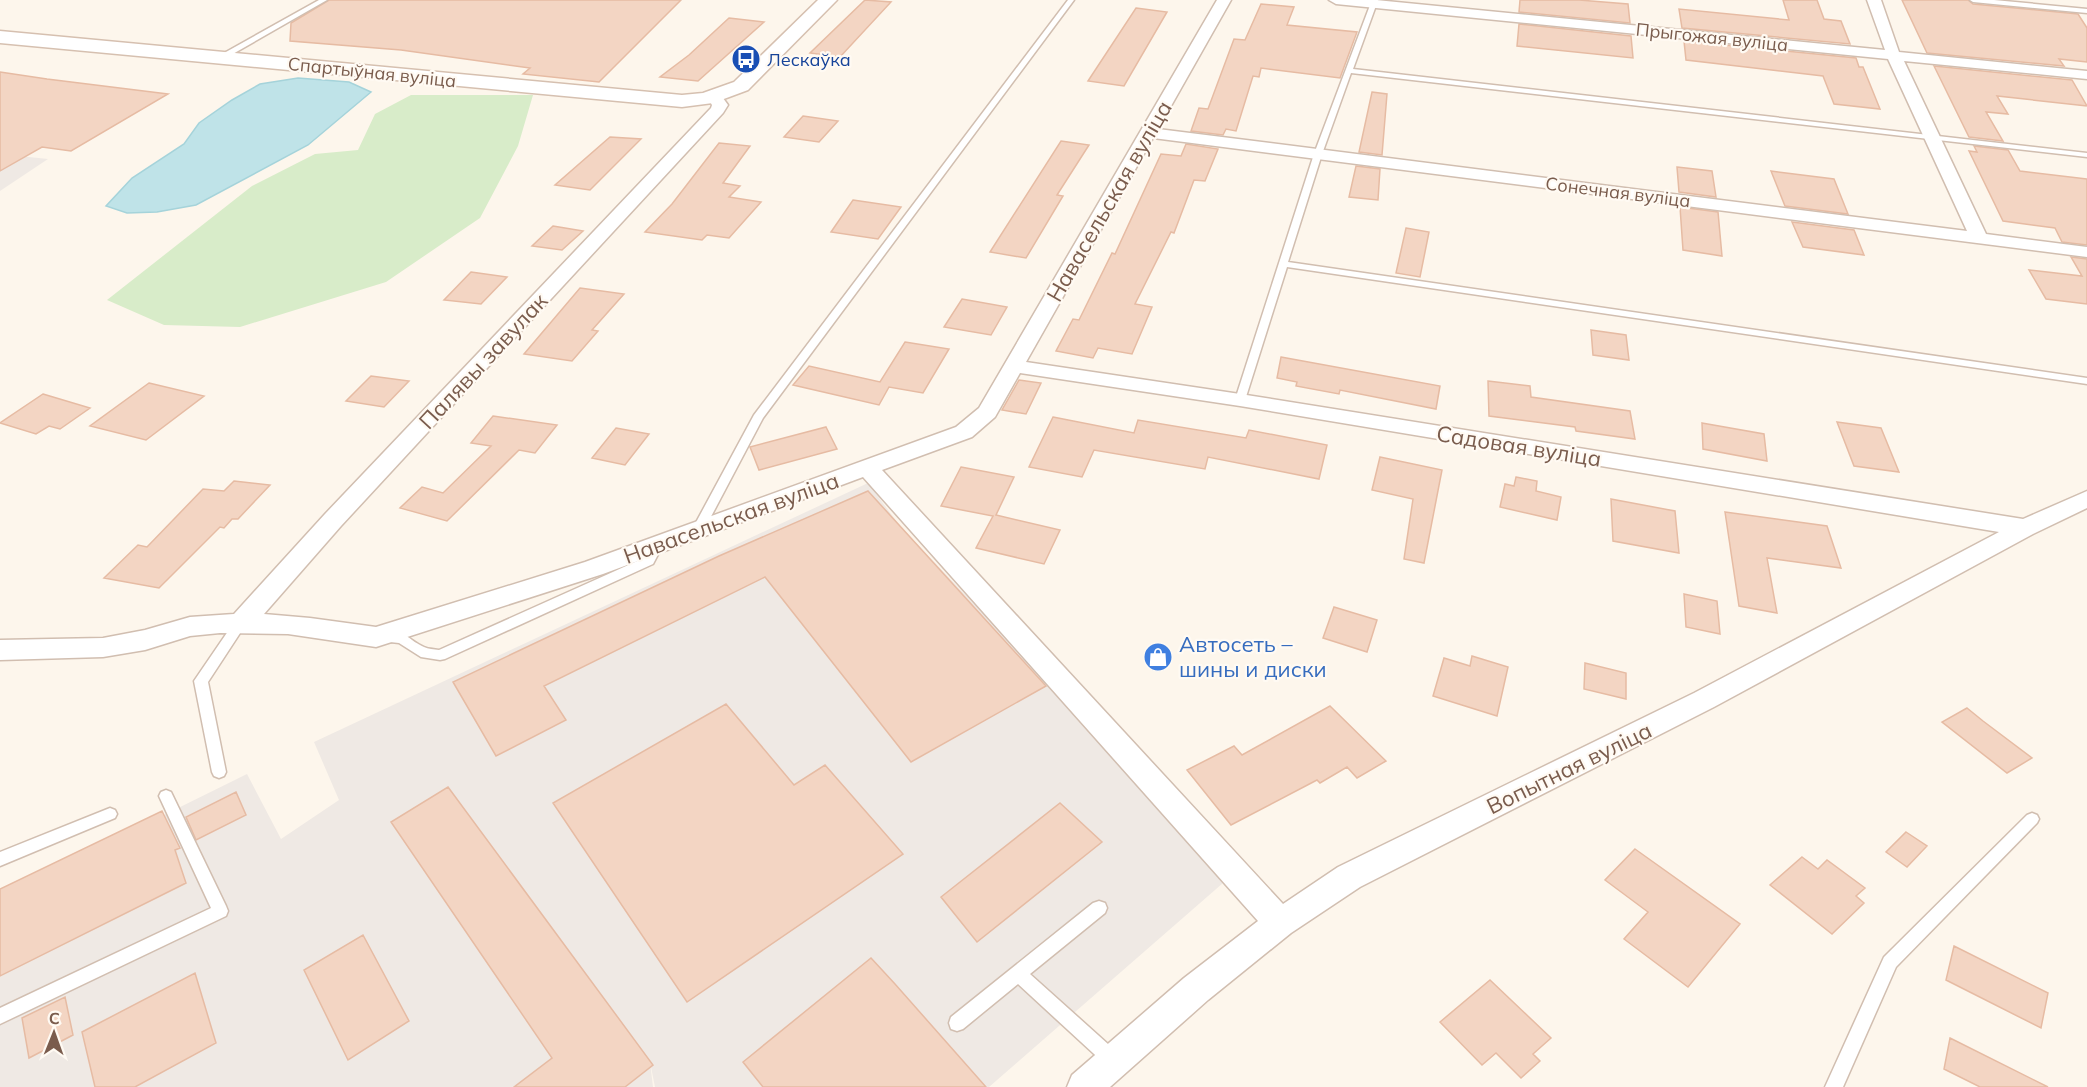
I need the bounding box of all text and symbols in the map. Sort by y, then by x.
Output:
street label: Прыгожая вуліца [1635,18,1789,56]
bus stop icon: Лескаўка [730,43,762,75]
place label: Лескаўка [767,48,851,71]
street label: Спартыўная вуліца [287,52,457,92]
street label: Навасельская вуліца [1040,96,1178,306]
street label: Сонечная вуліца [1544,172,1692,212]
street label: Палявы завулак [413,287,553,435]
street label: Садовая вуліца [1434,419,1604,473]
street label: Навасельская вуліца [619,466,843,570]
place label: Автосеть – шины и диски [1179,630,1327,683]
shop icon: Автосеть – шины и диски [1142,641,1174,673]
street label: Вопытная вуліца [1482,716,1656,820]
north arrow [24,1003,84,1063]
text: С [49,1008,60,1028]

